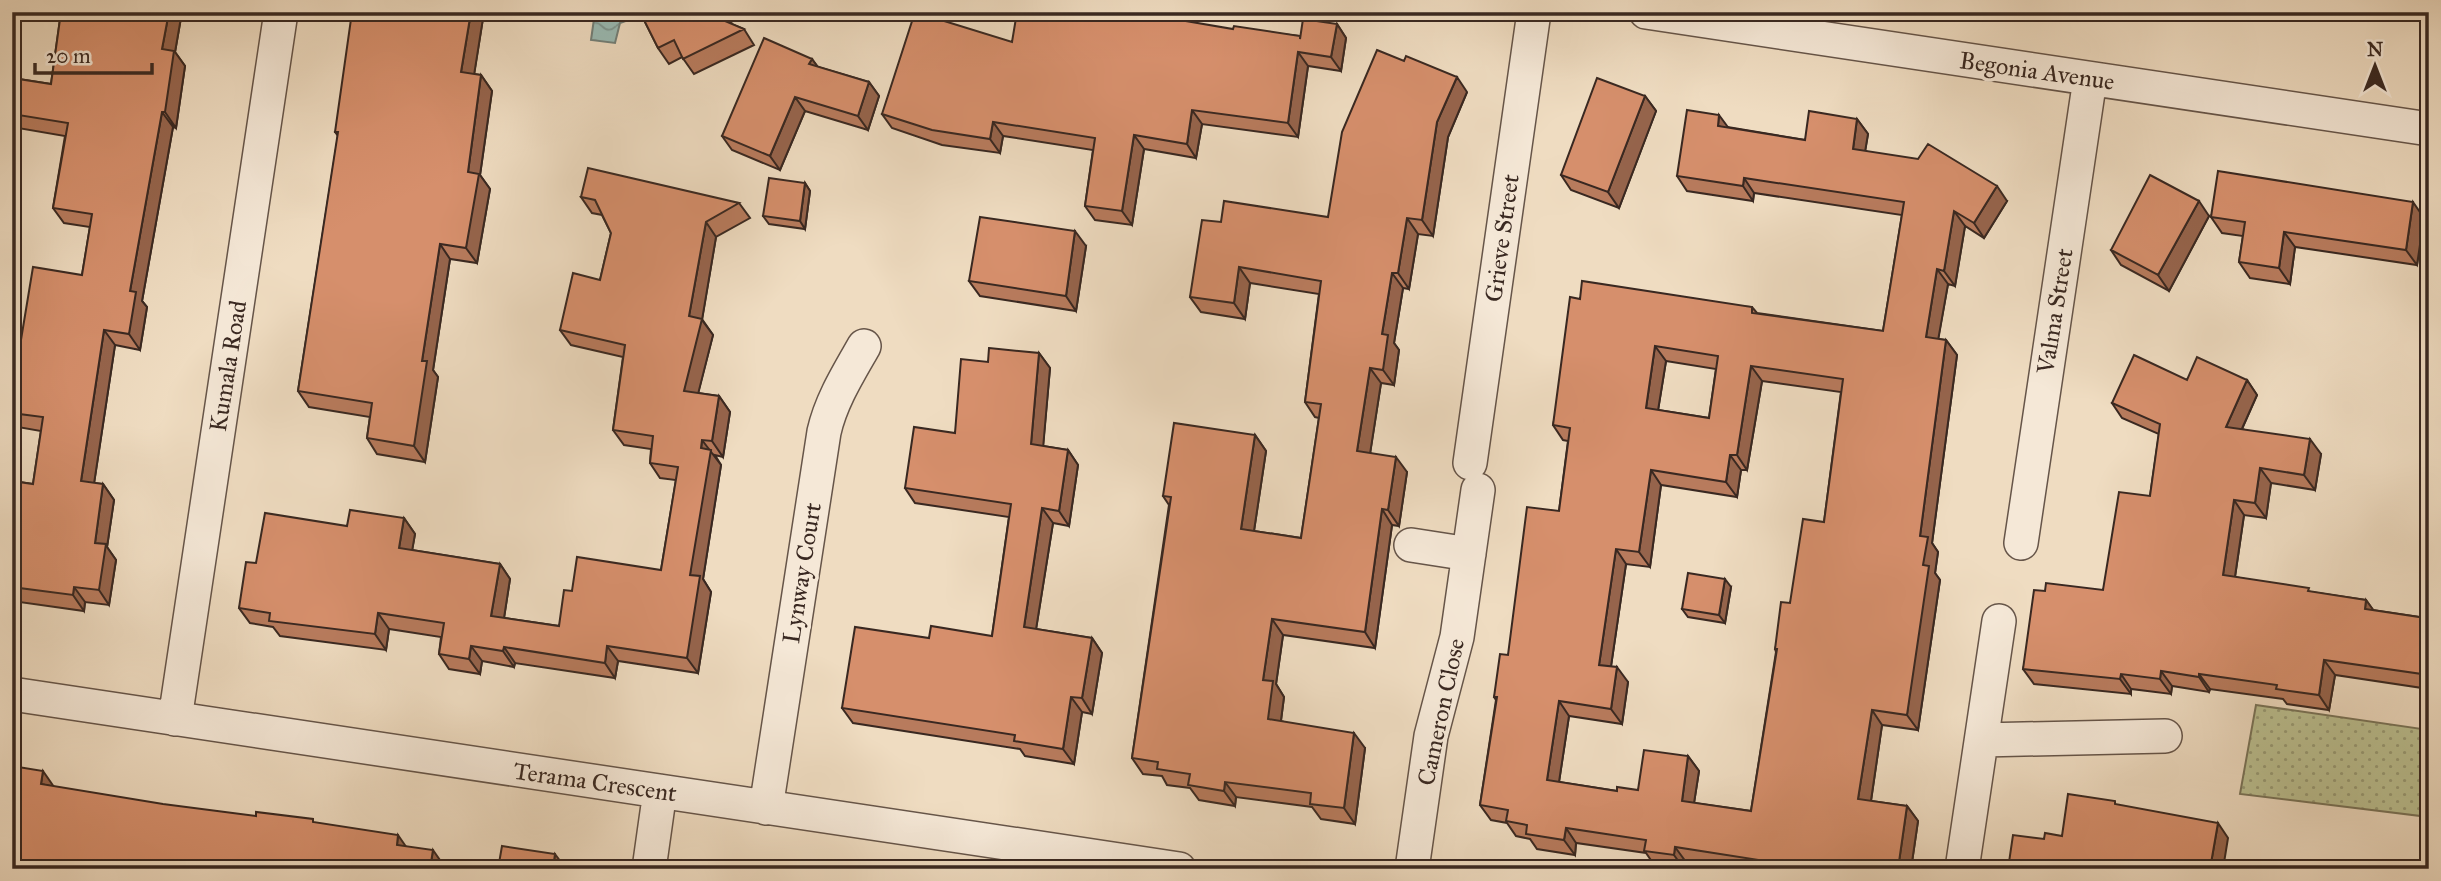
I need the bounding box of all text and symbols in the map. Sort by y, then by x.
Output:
scale bar [35,32,152,76]
north arrow [2340,32,2410,102]
text: N [2367,38,2383,61]
text: 20 m [46,43,91,69]
street label: Begonia Avenue [1958,45,2116,97]
street label: Grieve Street [1478,172,1526,304]
street label: Valma Street [2030,246,2080,377]
street label: Kumala Road [203,298,253,434]
street label: Lynway Court [776,500,828,646]
street label: Cameron Close [1411,636,1471,788]
street label: Terama Crescent [511,756,679,808]

